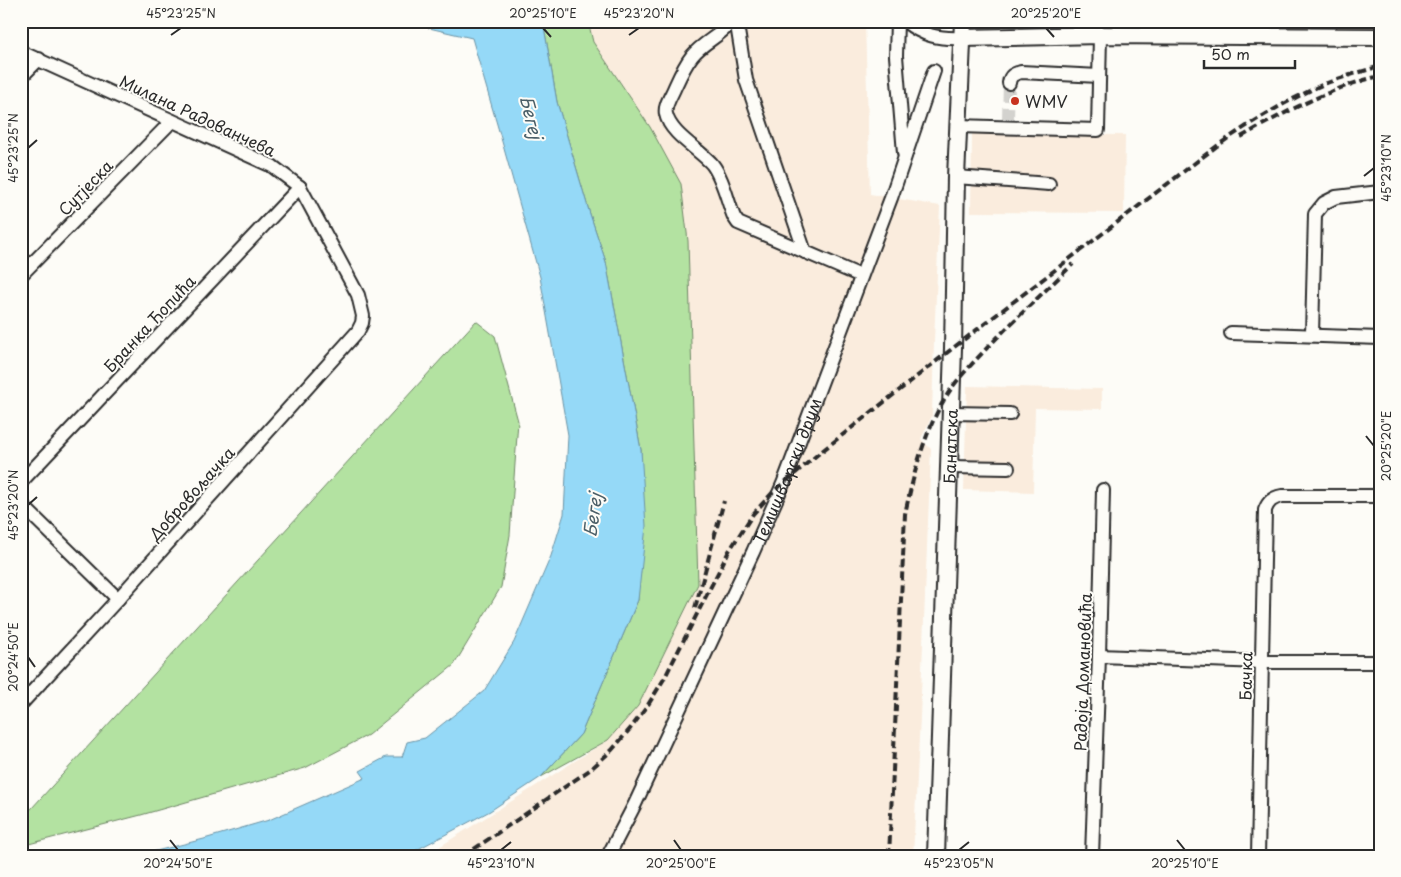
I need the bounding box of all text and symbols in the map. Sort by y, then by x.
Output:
text: 45°23'25"N [146,4,216,22]
text: 20°25'10"E [509,4,577,22]
text: 45°23'20"N [604,4,674,22]
text: 20°25'20"E [1011,4,1081,22]
scale bar [1204,38,1295,70]
text: 50 m [1211,42,1250,65]
street label: Милана Радованчева [116,68,280,162]
place label: WMV [1025,89,1068,113]
water label: Бегеј [514,92,551,144]
marker: WMV [1009,95,1021,107]
text: 45°23'25"N [4,113,22,183]
text: 45°23'10"N [1377,134,1395,202]
street label: Сутјеска [52,154,118,220]
street label: Бранка Ћопића [98,269,200,377]
street label: Темишварски друм [746,394,827,547]
street label: Банатска [936,408,963,484]
text: 20°25'20"E [1377,411,1395,481]
street label: Добровољачка [142,441,240,546]
text: 45°23'20"N [4,470,22,540]
water label: Бегеј [576,489,609,539]
street label: Радоја Домановића [1067,592,1097,752]
text: 20°24'50"E [4,622,22,692]
street label: Бачка [1233,651,1257,701]
text: 20°24'50"E [143,854,213,872]
text: 45°23'10"N [467,854,535,872]
text: 20°25'00"E [646,854,716,872]
text: 45°23'05"N [924,854,994,872]
text: 20°25'10"E [1151,854,1219,872]

